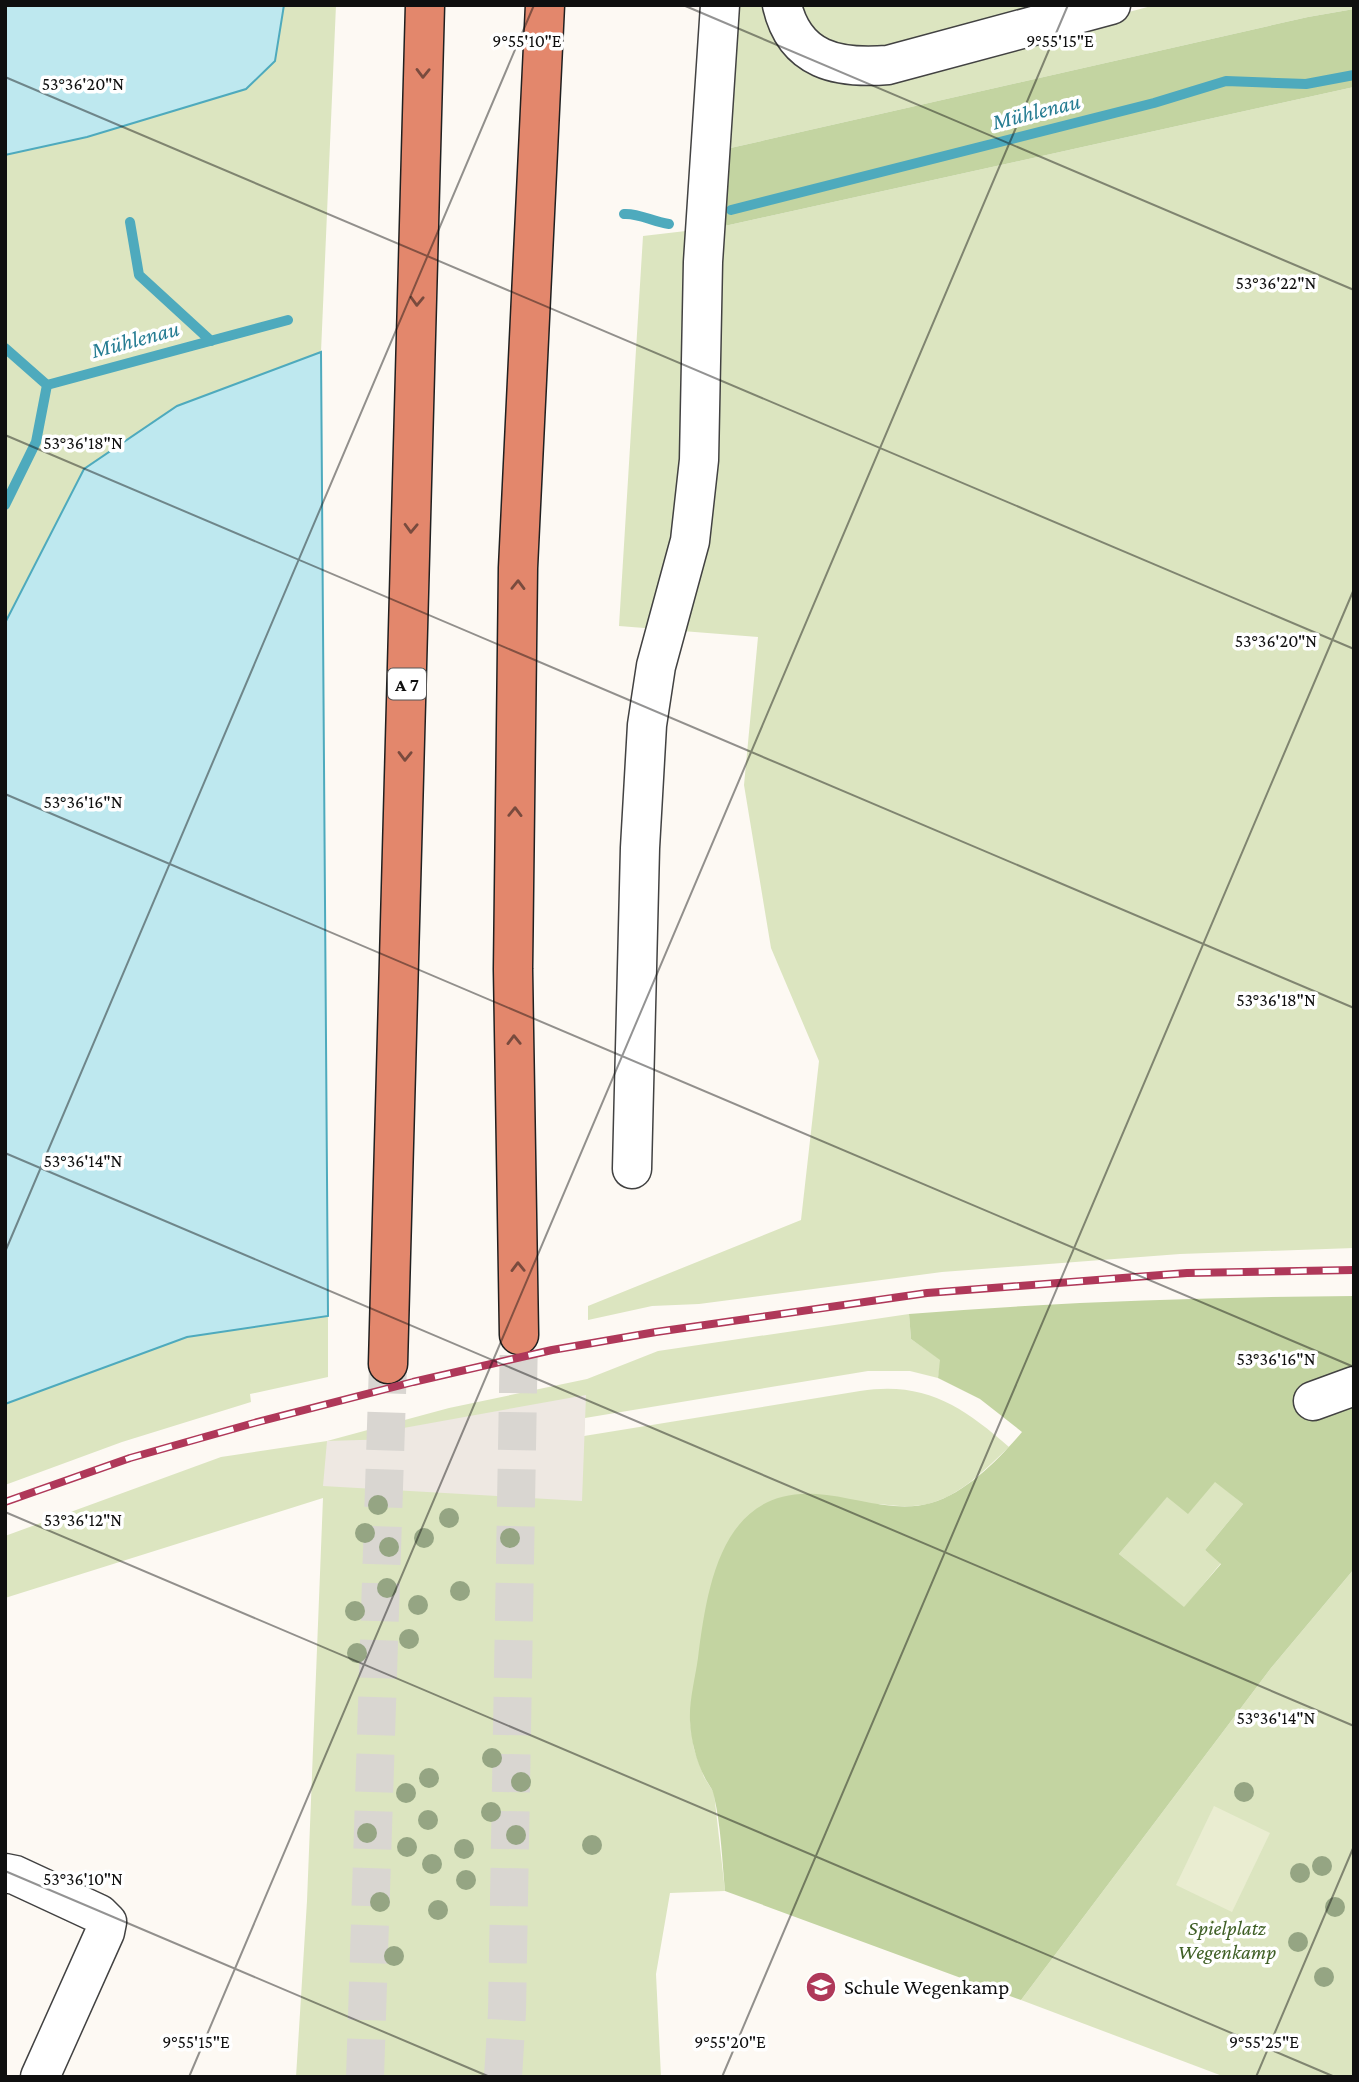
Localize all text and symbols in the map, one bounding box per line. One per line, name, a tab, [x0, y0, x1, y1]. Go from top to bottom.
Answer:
text: 9°55'10"E	[492, 31, 562, 51]
text: 9°55'15"E	[1026, 31, 1094, 51]
one-way arrow	[415, 68, 430, 79]
text: 53°36'20"N	[42, 74, 124, 94]
water label: Mühlenau	[988, 88, 1083, 135]
text: 53°36'22"N	[1236, 273, 1317, 293]
one-way arrow	[409, 296, 424, 307]
water label: Mühlenau	[87, 315, 182, 363]
text: 53°36'18"N	[43, 433, 123, 453]
one-way arrow	[403, 523, 418, 534]
one-way arrow	[510, 579, 525, 590]
text: 53°36'20"N	[1235, 631, 1317, 651]
road number: A 7	[388, 668, 426, 699]
one-way arrow	[397, 750, 412, 761]
text: 53°36'16"N	[43, 792, 123, 812]
one-way arrow	[507, 807, 523, 817]
text: 53°36'18"N	[1236, 990, 1316, 1010]
one-way arrow	[507, 1034, 522, 1045]
text: 53°36'14"N	[44, 1151, 123, 1171]
one-way arrow	[510, 1261, 525, 1272]
text: 53°36'16"N	[1236, 1349, 1316, 1369]
text: 53°36'12"N	[44, 1510, 122, 1530]
text: 53°36'14"N	[1237, 1708, 1316, 1728]
text: 53°36'10"N	[43, 1869, 123, 1889]
park label: Spielplatz Wegenkamp	[1178, 1916, 1276, 1964]
school or university icon: Schule Wegenkamp	[804, 1970, 838, 2004]
place label: Schule Wegenkamp	[844, 1975, 1009, 1999]
text: 9°55'15"E	[162, 2032, 230, 2052]
text: 9°55'20"E	[694, 2032, 766, 2052]
text: 9°55'25"E	[1229, 2032, 1299, 2052]

